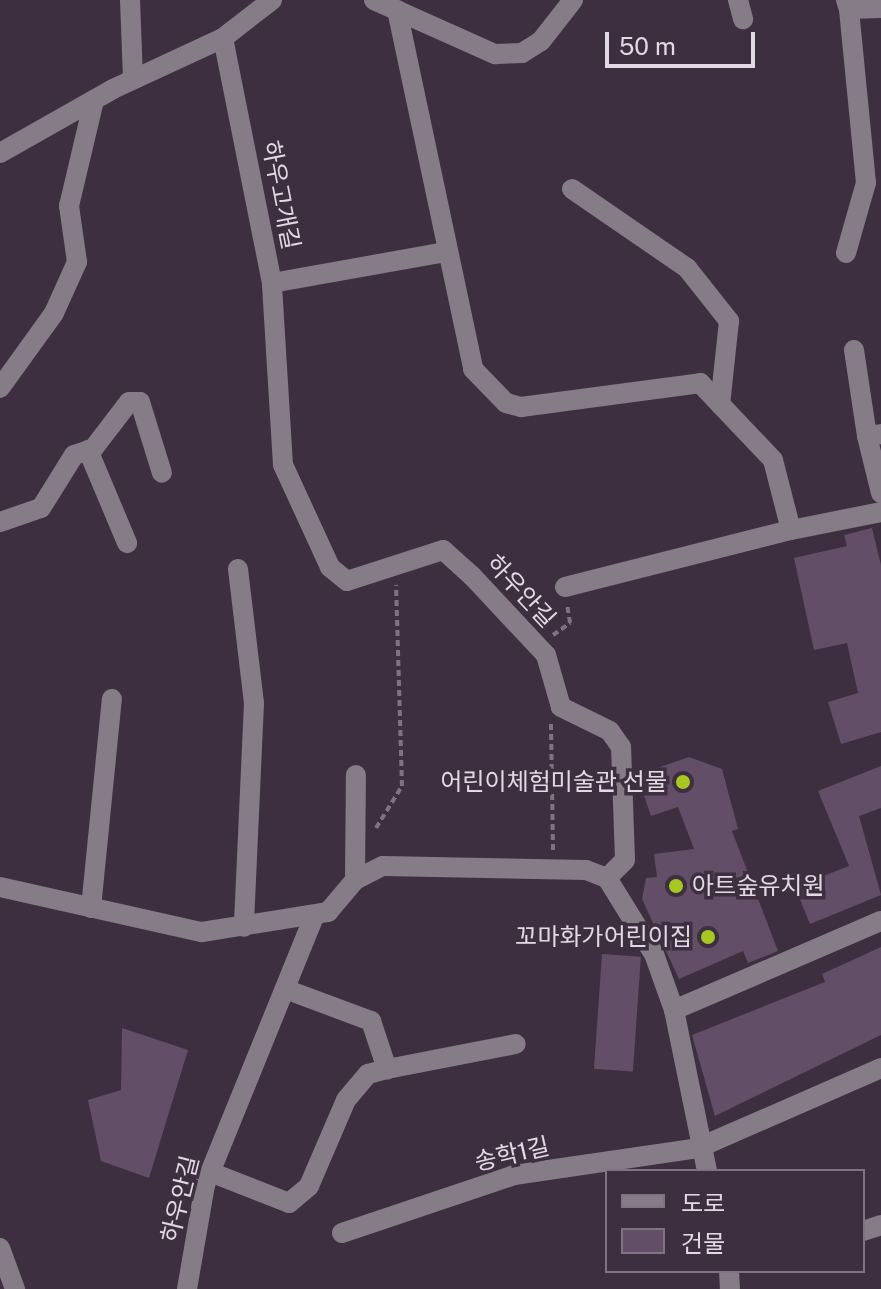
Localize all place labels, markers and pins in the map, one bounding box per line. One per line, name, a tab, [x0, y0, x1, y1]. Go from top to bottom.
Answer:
place label: 어린이체험미술관 선물	[440, 768, 667, 796]
marker: 어린이체험미술관 선물	[674, 773, 692, 791]
place label: 아트숲유치원	[692, 872, 824, 900]
marker: 아트숲유치원	[667, 877, 685, 895]
place label: 꼬마화가어린이집	[515, 923, 692, 951]
marker: 꼬마화가어린이집	[699, 928, 717, 946]

